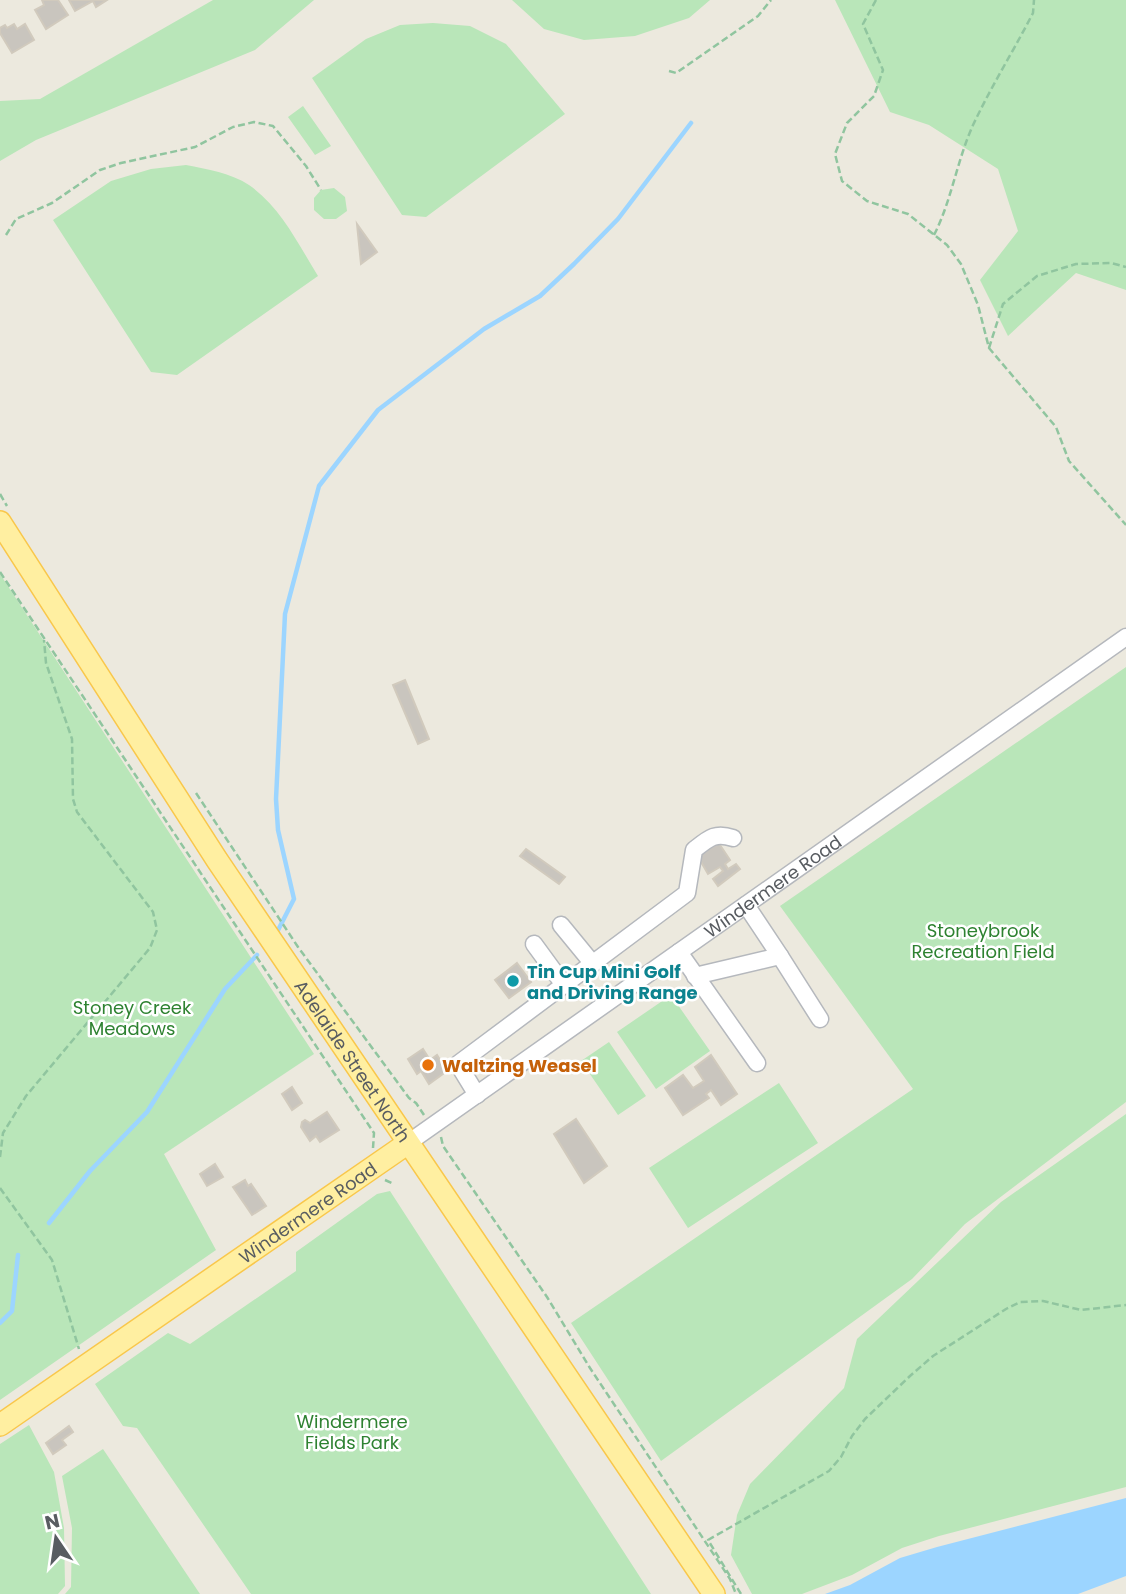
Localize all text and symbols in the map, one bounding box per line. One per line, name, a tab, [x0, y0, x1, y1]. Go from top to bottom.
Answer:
street label: Windermere Road	[699, 829, 846, 943]
park label: Stoneybrook Recreation Field	[911, 918, 1055, 964]
place label: Tin Cup Mini Golf and Driving Range	[527, 959, 698, 1005]
marker: Tin Cup Mini Golf and Driving Range	[505, 973, 521, 989]
street label: Adelaide Street North	[289, 974, 417, 1147]
park label: Stoney Creek Meadows	[73, 995, 192, 1041]
place label: Waltzing Weasel	[442, 1053, 597, 1078]
marker: Waltzing Weasel	[420, 1057, 436, 1073]
street label: Windermere Road	[234, 1156, 382, 1269]
park label: Windermere Fields Park	[296, 1409, 408, 1455]
north arrow	[21, 1503, 91, 1573]
text: N	[42, 1507, 62, 1537]

